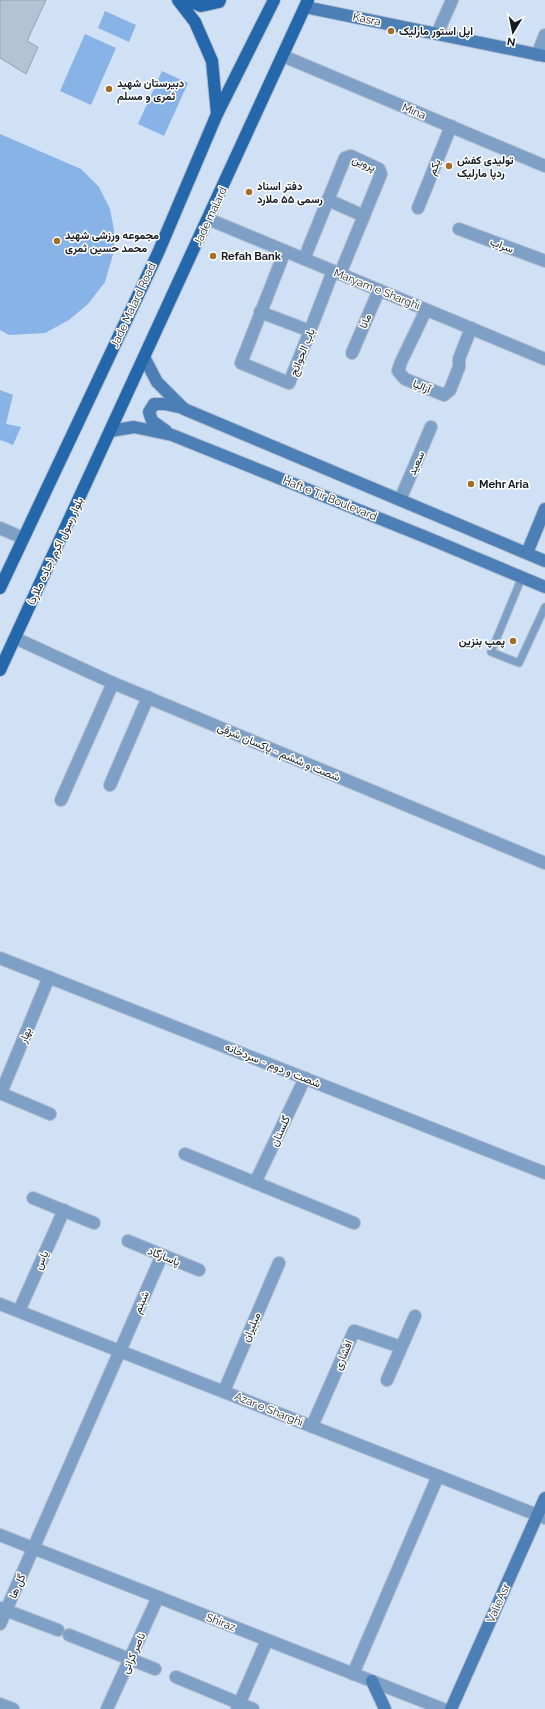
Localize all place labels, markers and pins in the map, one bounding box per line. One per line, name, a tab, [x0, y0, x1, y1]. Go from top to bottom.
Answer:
place label: اپل استور مارلیک	[399, 25, 473, 39]
marker: اپل استور مارلیک	[386, 26, 396, 36]
place label: دبیرستان شهید ثمری و مسلم	[117, 77, 185, 104]
marker: دبیرستان شهید ثمری و مسلم	[104, 84, 114, 94]
place label: تولیدی کفش ردپا مارلیک	[457, 154, 514, 181]
marker: تولیدی کفش ردپا مارلیک	[444, 161, 454, 171]
place label: دفتر اسناد رسمی ۵۵ ملارد	[257, 180, 323, 206]
marker: دفتر اسناد رسمی ۵۵ ملارد	[244, 187, 254, 197]
place label: مجموعه ورزشی شهید محمد حسین ثمری	[65, 229, 159, 255]
marker: مجموعه ورزشی شهید محمد حسین ثمری	[52, 236, 62, 246]
place label: Refah Bank	[221, 250, 282, 263]
marker: Refah Bank	[208, 251, 218, 261]
place label: Mehr Aria	[479, 478, 529, 491]
marker: Mehr Aria	[466, 479, 476, 489]
place label: پمپ بنزین	[459, 635, 505, 649]
marker: پمپ بنزین	[508, 636, 518, 646]

